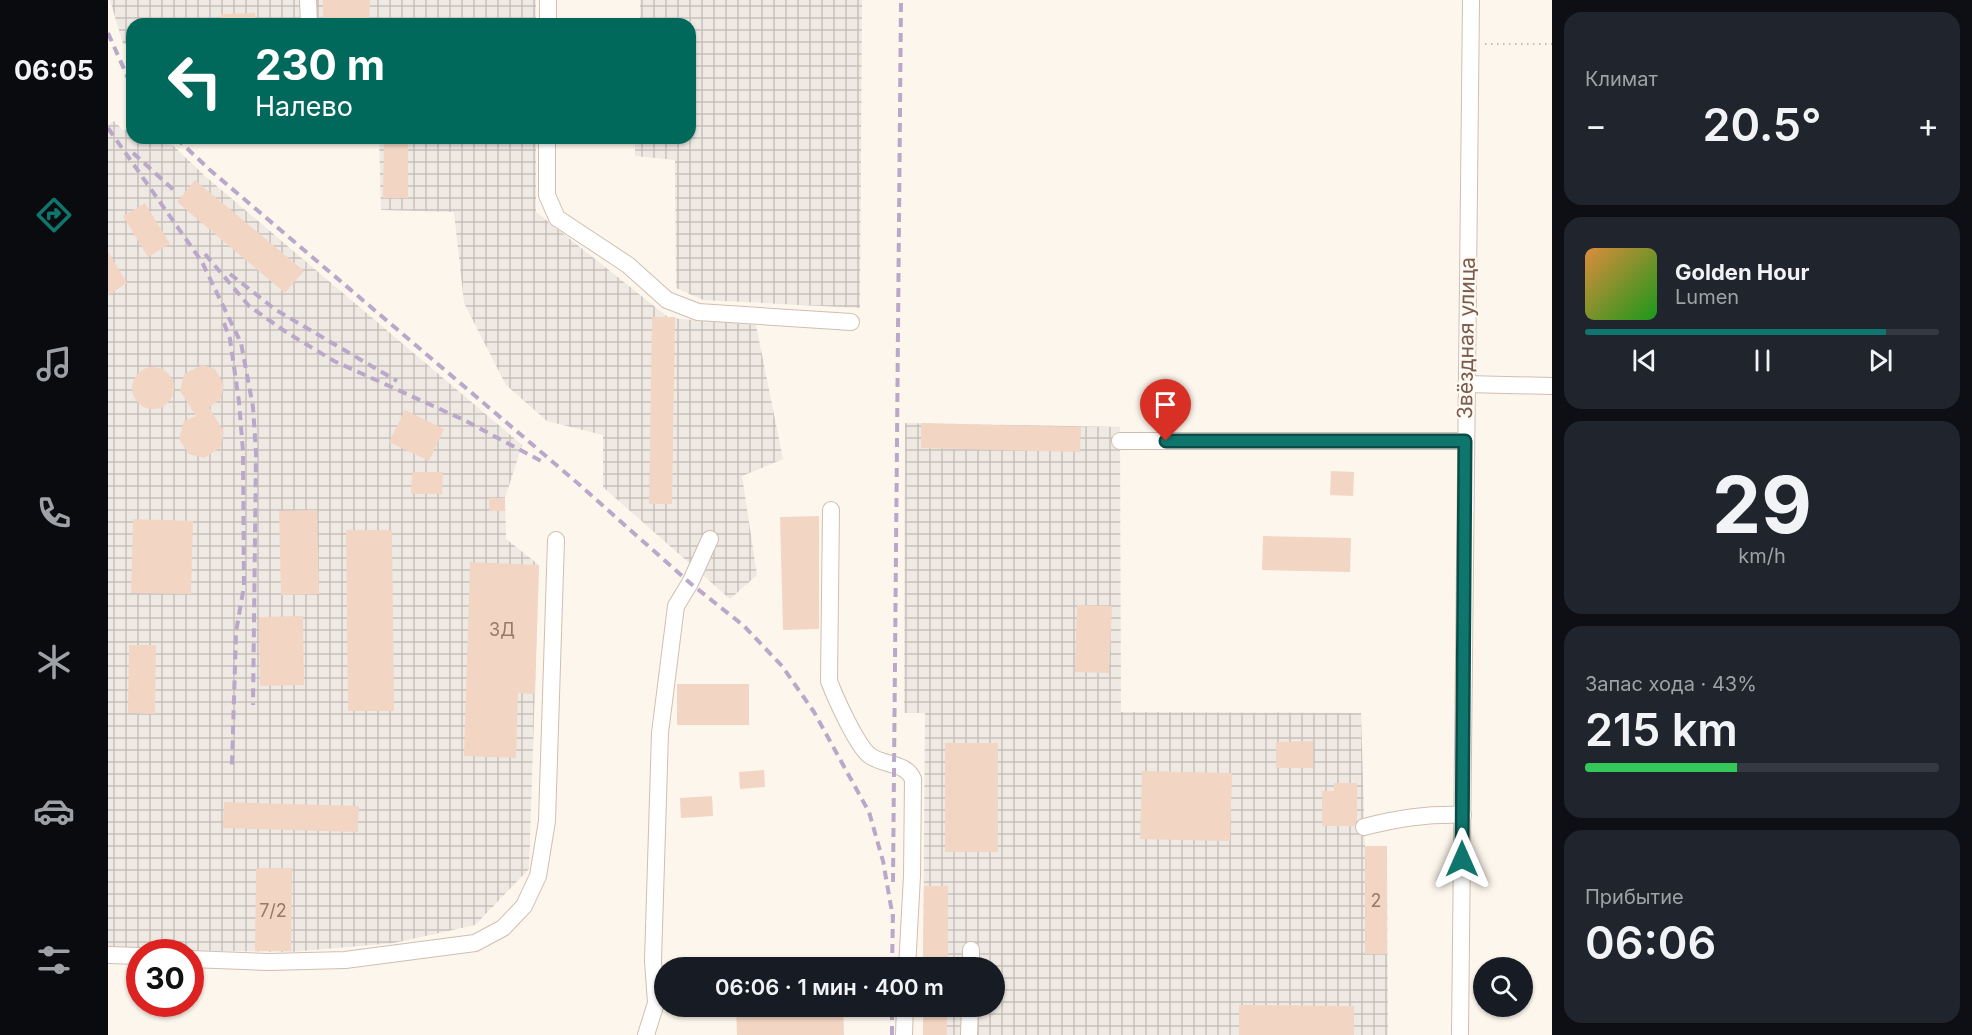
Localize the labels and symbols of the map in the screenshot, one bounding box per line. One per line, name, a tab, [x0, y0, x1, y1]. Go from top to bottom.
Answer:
street label: Звёздная улица	[1452, 257, 1480, 419]
pin	[1140, 379, 1191, 441]
house number: 3Д	[489, 619, 515, 640]
position arrow	[1430, 827, 1494, 891]
house number: 2	[1371, 890, 1381, 911]
house number: 7/2	[259, 900, 287, 921]
speed limit sign: 30	[126, 939, 204, 1017]

